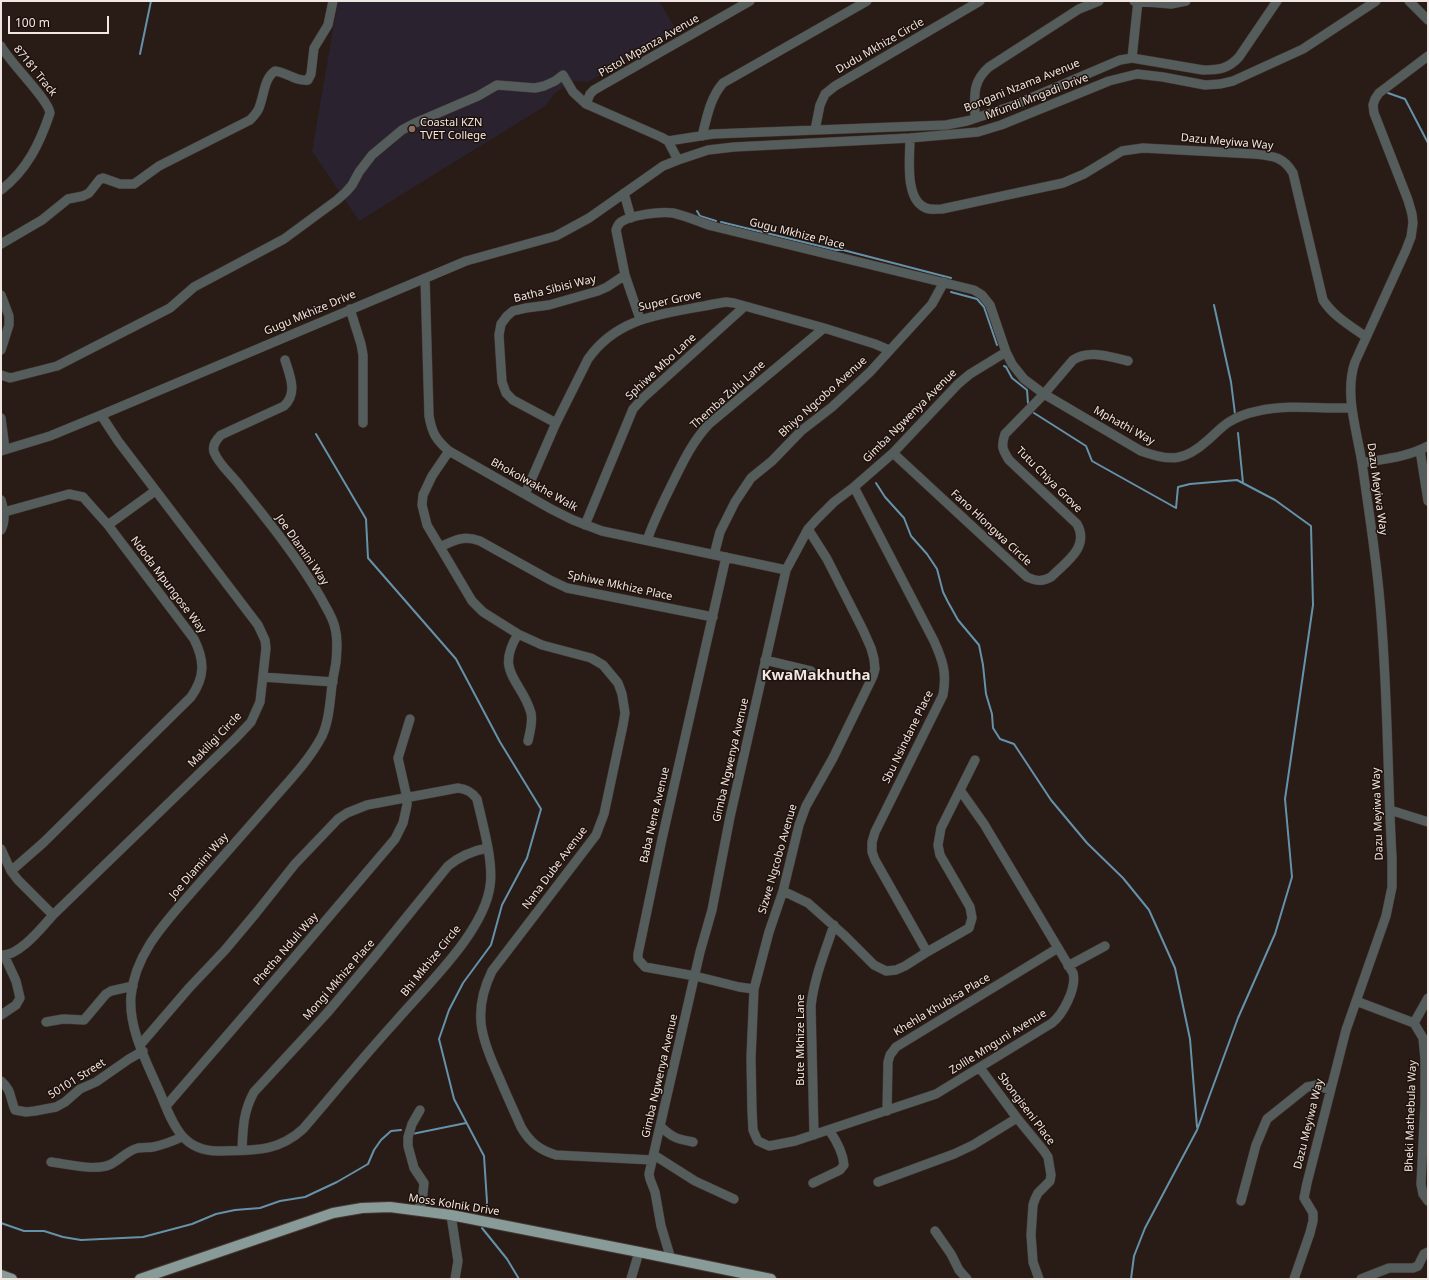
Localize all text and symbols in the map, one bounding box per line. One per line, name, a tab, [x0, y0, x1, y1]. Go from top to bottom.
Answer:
scale bar	[10, 8, 111, 34]
street label: Pistol Mpanza Avenue	[597, 12, 701, 80]
text: 100 m	[15, 14, 50, 31]
street label: Dudu Mkhize Circle	[834, 15, 926, 77]
street label: 87181 Track	[11, 43, 59, 99]
street label: Bongani Nzama Avenue	[962, 57, 1082, 115]
street label: Mfundi Mngadi Drive	[984, 71, 1090, 123]
place label: Coastal KZN TVET College	[420, 116, 486, 142]
marker: Coastal KZN TVET College	[407, 124, 417, 134]
street label: Dazu Meyiwa Way	[1180, 131, 1274, 153]
street label: Gugu Mkhize Place	[748, 216, 846, 252]
street label: Batha Sibisi Way	[512, 272, 598, 306]
street label: Gugu Mkhize Drive	[262, 288, 358, 338]
street label: Super Grove	[637, 288, 703, 314]
street label: Sphiwe Mbo Lane	[623, 331, 699, 403]
street label: Bhiyo Ngcobo Avenue	[776, 354, 870, 440]
street label: Themba Zulu Lane	[688, 358, 768, 432]
street label: Gimba Ngwenya Avenue	[860, 366, 960, 466]
street label: Mphathi Way	[1091, 404, 1157, 448]
street label: Dazu Meyiwa Way	[1364, 442, 1390, 536]
street label: Tutu Chiya Grove	[1013, 444, 1085, 516]
street label: Bhokolwakhe Walk	[488, 456, 580, 514]
street label: Fano Hlongwa Circle	[948, 487, 1034, 569]
street label: Joe Dlamini Way	[273, 512, 331, 588]
street label: Ndoda Mpungose Way	[127, 534, 209, 636]
street label: Sphiwe Mkhize Place	[566, 568, 674, 604]
district label: KwaMakhutha	[762, 667, 870, 685]
street label: Sbu Nsindane Place	[880, 688, 936, 786]
street label: Gimba Ngwenya Avenue	[710, 697, 752, 823]
street label: Makiligi Circle	[185, 710, 245, 770]
street label: Baba Nene Avenue	[638, 766, 672, 864]
street label: Dazu Meyiwa Way	[1370, 767, 1386, 861]
street label: Sizwe Ngcobo Avenue	[756, 803, 800, 915]
street label: Nana Dube Avenue	[520, 824, 590, 912]
street label: Joe Dlamini Way	[167, 830, 231, 902]
street label: Phetha Nduli Way	[251, 910, 321, 988]
street label: Bhi Mkhize Circle	[398, 923, 464, 999]
street label: Mongi Mkhize Place	[300, 937, 378, 1023]
street label: Khehla Khubisa Place	[891, 971, 993, 1039]
street label: Bute Mkhize Lane	[794, 994, 808, 1086]
street label: Zolile Mnguni Avenue	[947, 1007, 1049, 1077]
street label: Gimba Ngwenya Avenue	[639, 1013, 681, 1139]
street label: 50101 Street	[46, 1056, 108, 1102]
street label: Bheki Mathebula Way	[1402, 1060, 1420, 1172]
street label: Sbongiseni Place	[995, 1070, 1057, 1148]
street label: Dazu Meyiwa Way	[1291, 1077, 1327, 1171]
street label: Moss Kolnik Drive	[408, 1191, 500, 1219]

